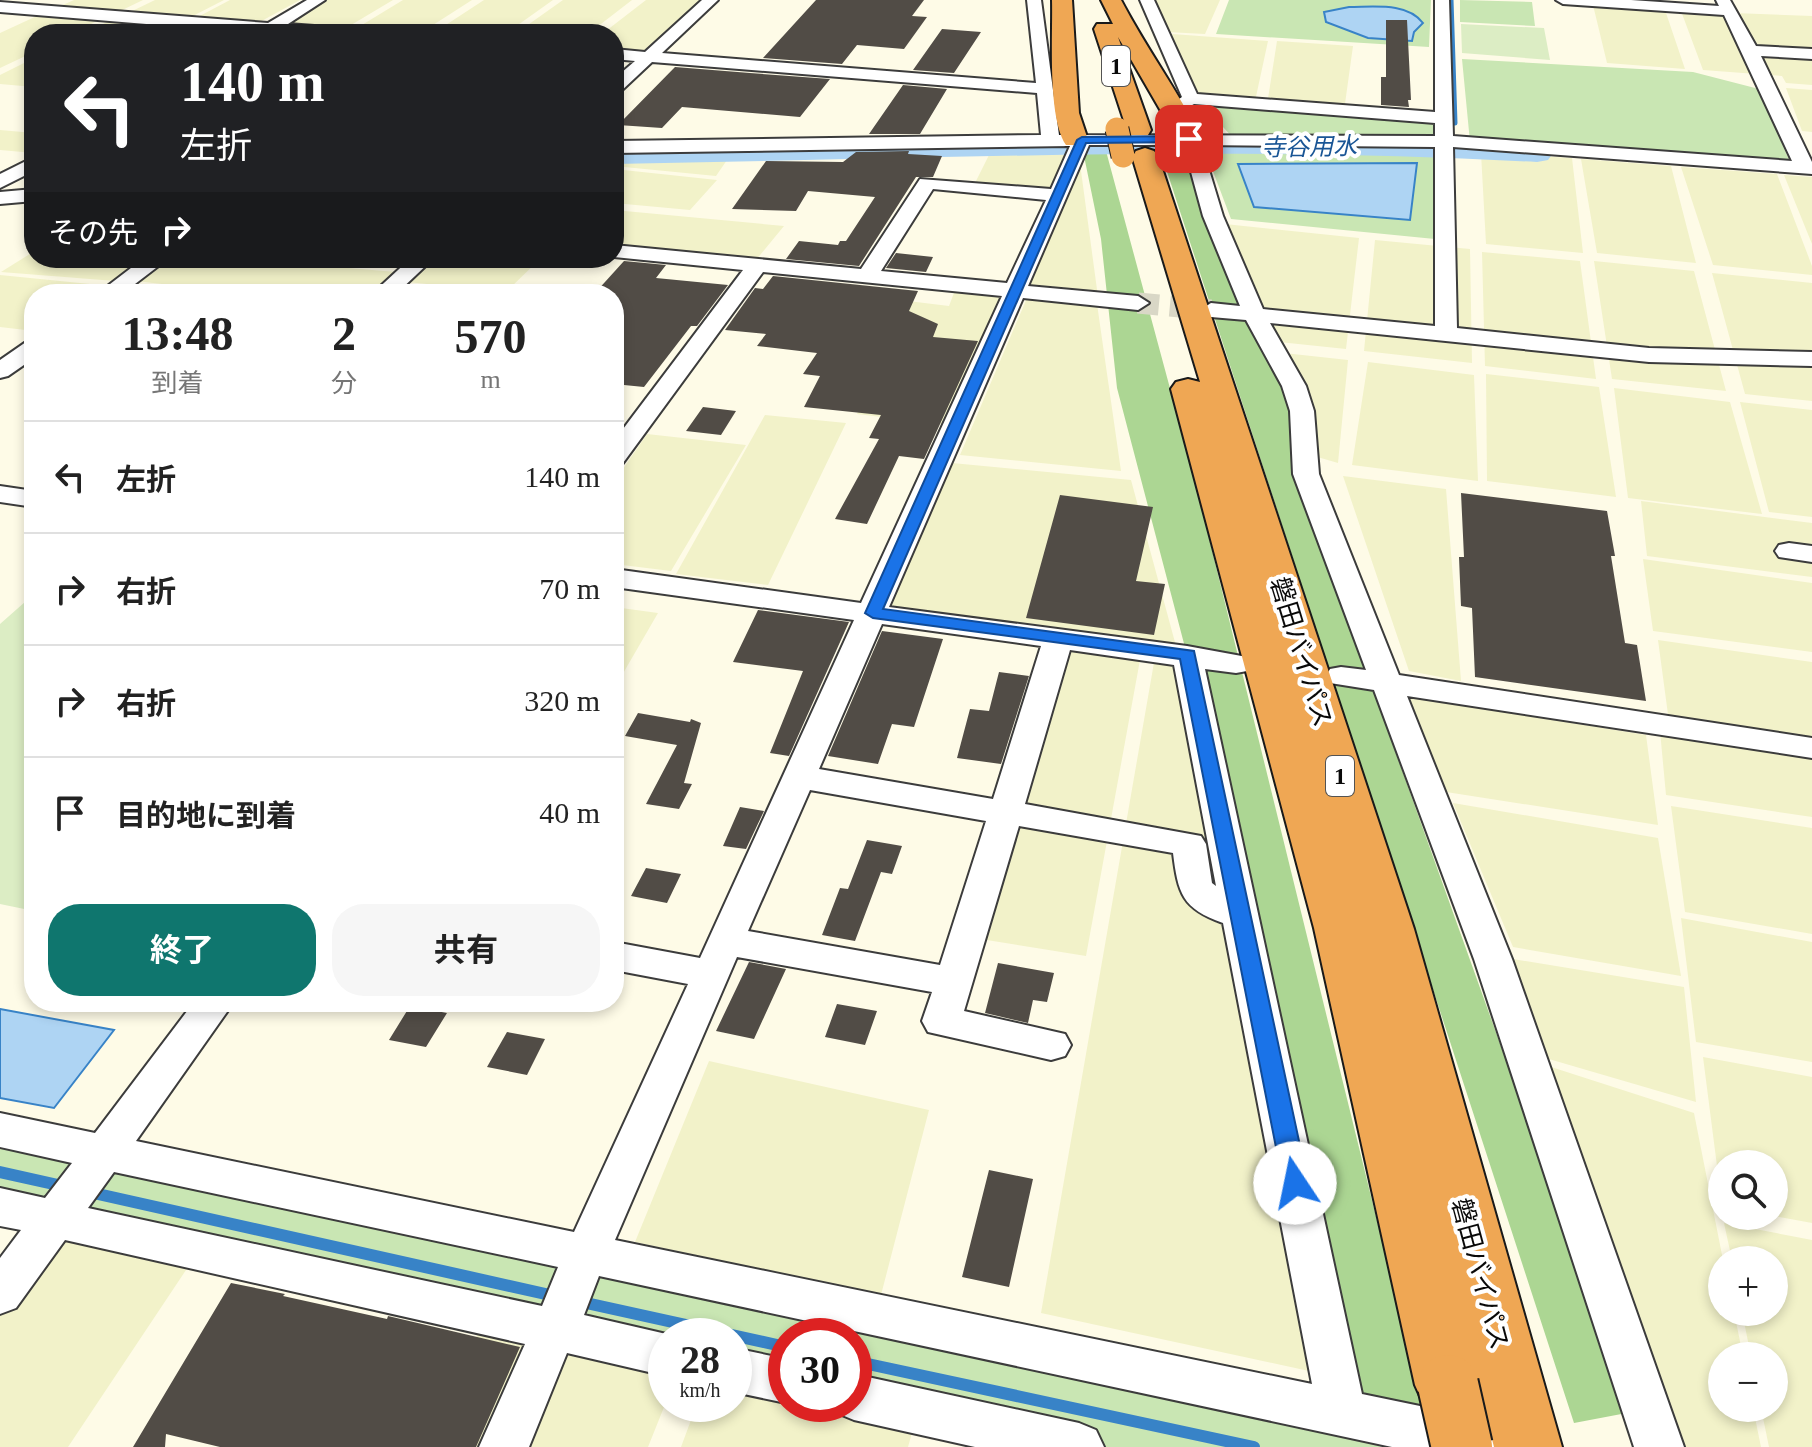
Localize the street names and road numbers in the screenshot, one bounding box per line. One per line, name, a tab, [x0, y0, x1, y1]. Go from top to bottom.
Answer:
road number: 1	[1102, 46, 1130, 86]
street label: 磐田バイパス	[1264, 573, 1338, 731]
road number: 1	[1326, 756, 1354, 796]
street label: 磐田バイパス	[1446, 1195, 1514, 1353]

